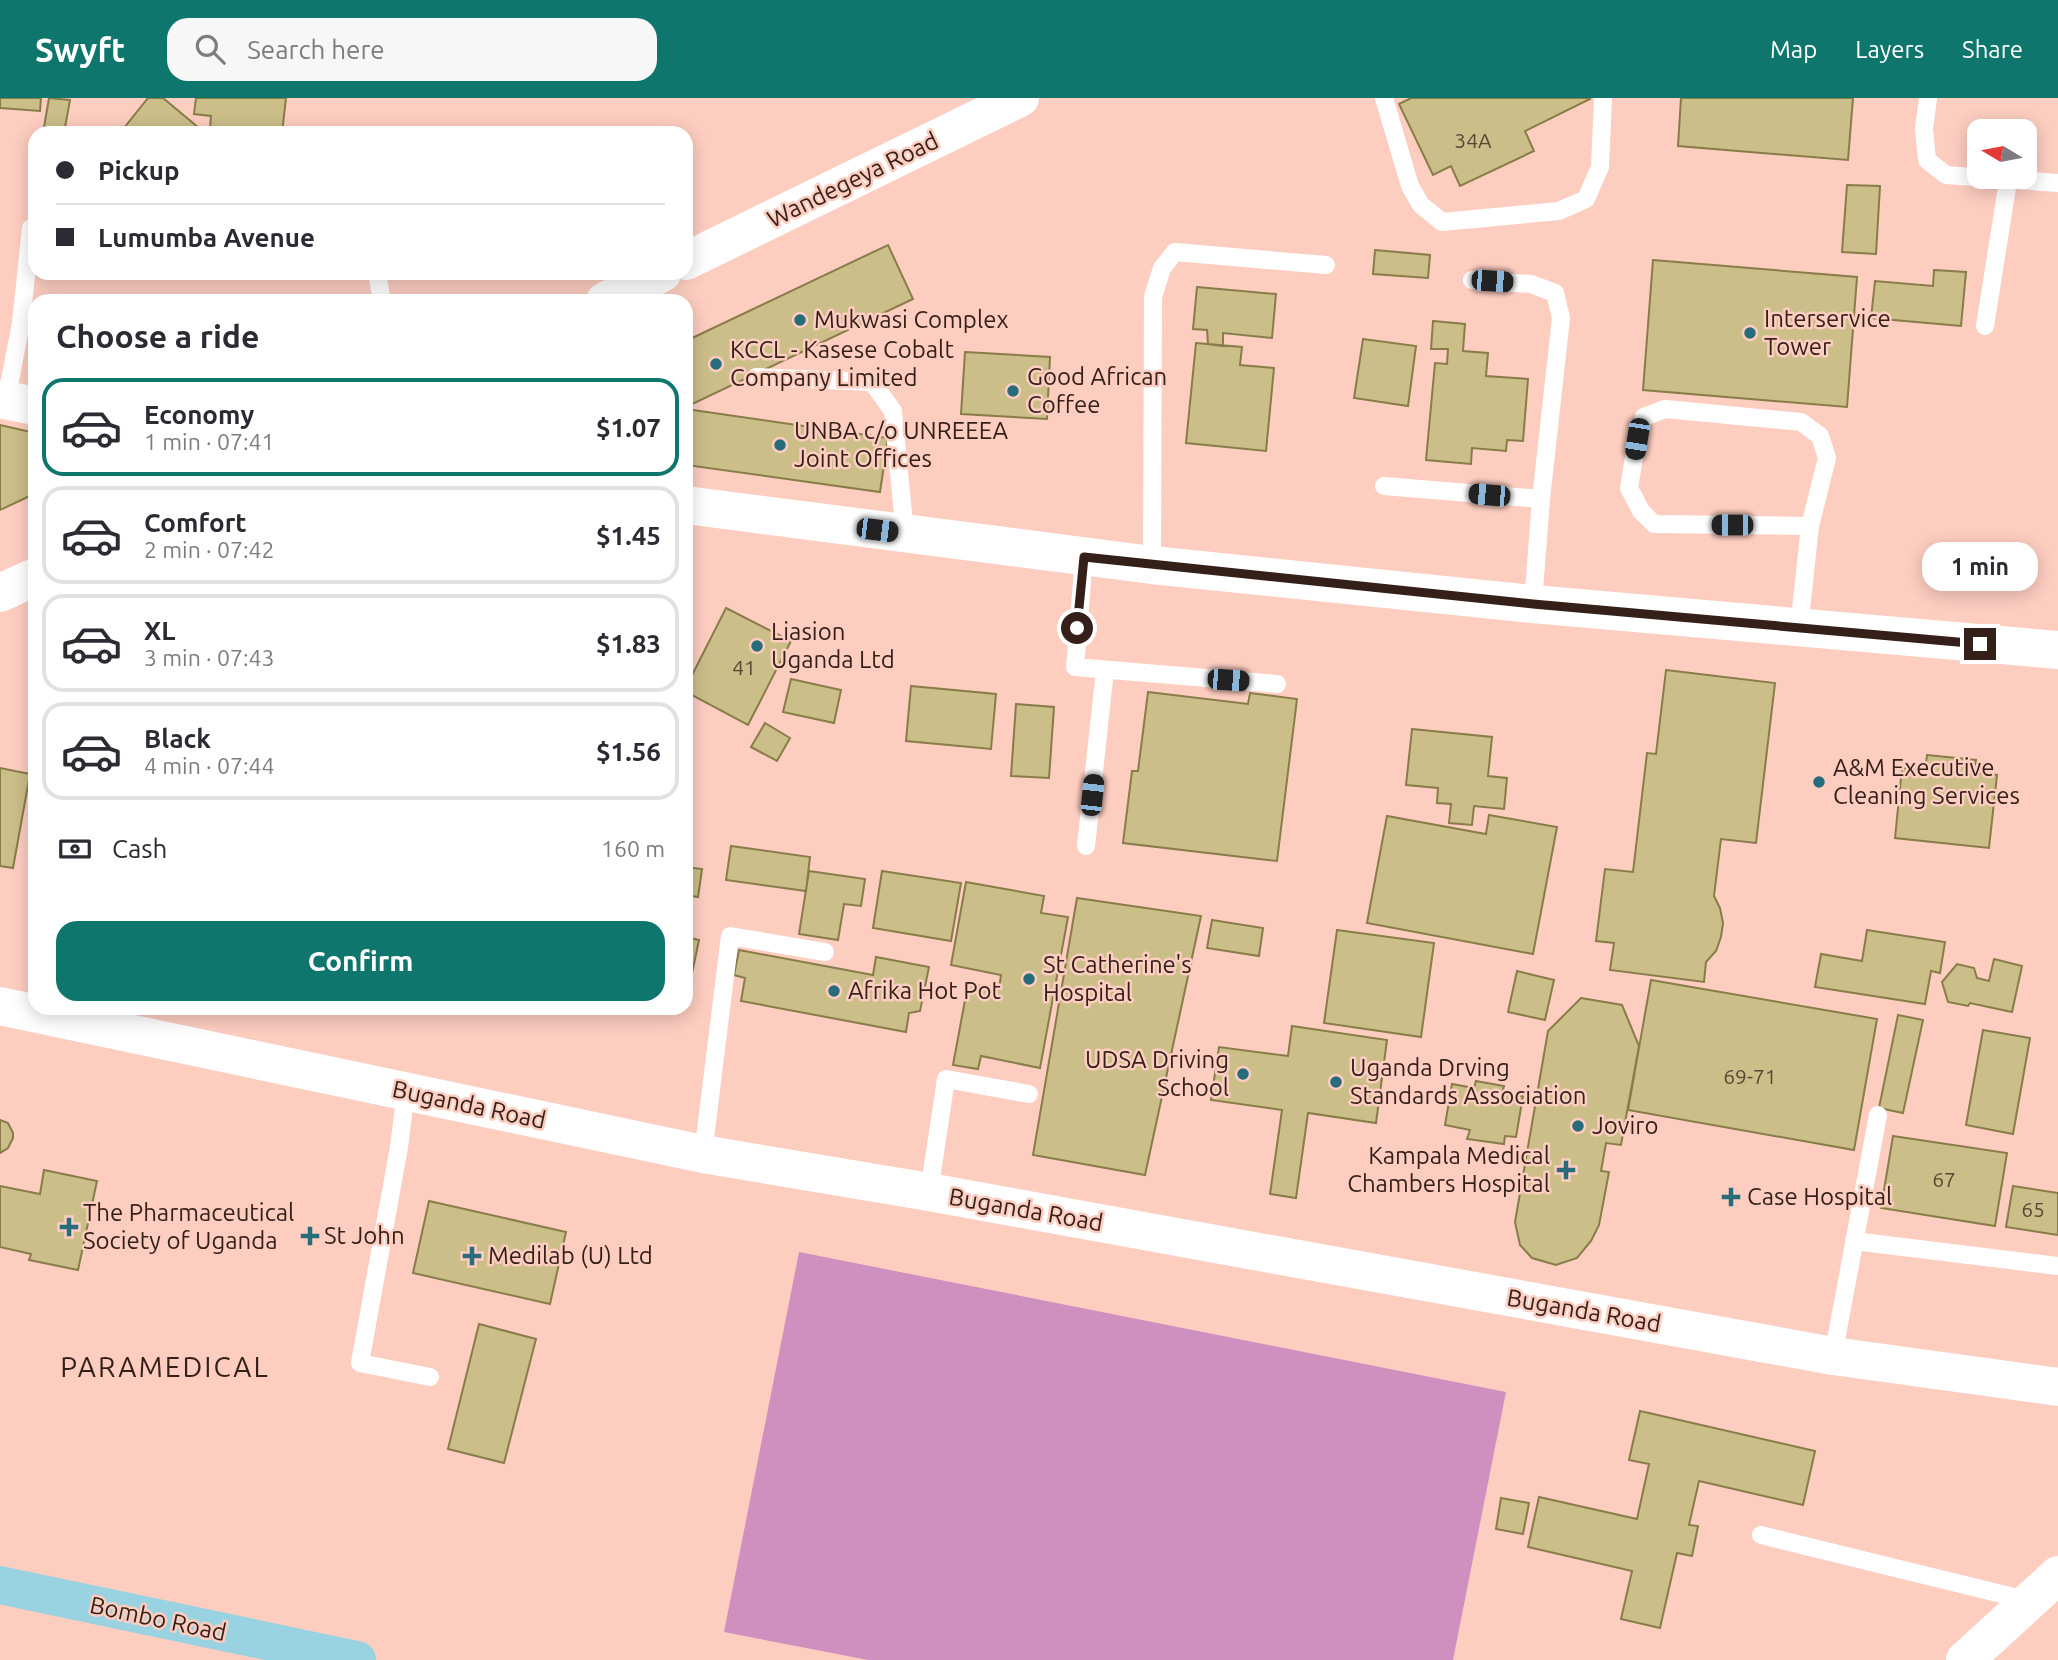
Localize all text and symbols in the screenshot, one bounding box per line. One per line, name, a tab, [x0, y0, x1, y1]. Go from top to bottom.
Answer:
search box	[167, 18, 657, 81]
icon: search	[191, 30, 229, 68]
text: Swyft	[35, 31, 125, 68]
text: Search here	[247, 35, 385, 64]
text: Map	[1770, 36, 1817, 63]
text: Layers	[1855, 36, 1924, 63]
text: Share	[1962, 36, 2023, 63]
north arrow	[1967, 119, 2037, 189]
map controls	[1967, 119, 2037, 189]
street label: Wandegeya Road	[763, 126, 943, 233]
house number: 34A	[1454, 128, 1492, 152]
text: Pickup	[98, 156, 180, 185]
text: Lumumba Avenue	[98, 223, 315, 252]
car	[1471, 269, 1514, 293]
place label: Interservice Tower	[1764, 305, 1891, 360]
place label: Mukwasi Complex	[814, 306, 1009, 333]
marker: Mukwasi Complex	[792, 312, 808, 328]
text: Choose a ride	[56, 318, 259, 354]
marker: Interservice Tower	[1742, 325, 1758, 341]
place label: KCCL - Kasese Cobalt Company Limited	[730, 336, 954, 391]
marker: KCCL - Kasese Cobalt Company Limited	[708, 356, 724, 372]
place label: Good African Coffee	[1027, 363, 1167, 418]
marker: Good African Coffee	[1005, 383, 1021, 399]
icon: car	[60, 396, 123, 459]
text: Economy	[144, 400, 254, 429]
text: $1.07	[596, 413, 661, 442]
place label: UNBA c/o UNREEEA Joint Offices	[794, 417, 1008, 472]
car	[1624, 417, 1651, 461]
text: 1 min · 07:41	[144, 429, 275, 454]
marker: UNBA c/o UNREEEA Joint Offices	[772, 437, 788, 453]
car	[1468, 483, 1511, 507]
icon: car	[60, 504, 123, 567]
text: Comfort	[144, 508, 247, 537]
car	[1712, 515, 1754, 536]
car	[855, 517, 900, 543]
text: $1.45	[596, 521, 661, 550]
text: 2 min · 07:42	[144, 537, 275, 562]
callout: 1 min	[1922, 542, 2038, 592]
text: 1 min	[1951, 554, 2009, 579]
icon: car	[60, 612, 123, 675]
route start	[1061, 612, 1093, 644]
text: XL	[144, 616, 175, 645]
place label: Liasion Uganda Ltd	[771, 618, 895, 673]
route end	[1964, 628, 1996, 660]
text: $1.83	[596, 629, 661, 658]
marker: Liasion Uganda Ltd	[749, 638, 765, 654]
text: 3 min · 07:43	[144, 645, 275, 670]
house number: 41	[732, 655, 756, 679]
car	[1207, 668, 1250, 692]
icon: car	[60, 720, 123, 783]
text: Black	[144, 724, 211, 753]
text: $1.56	[596, 737, 661, 766]
text: 4 min · 07:44	[144, 753, 275, 778]
place label: A&M Executive Cleaning Services	[1833, 754, 2020, 809]
car	[1080, 773, 1105, 817]
marker: A&M Executive Cleaning Services	[1811, 774, 1827, 790]
icon: cash	[56, 830, 94, 868]
text: Cash	[112, 834, 167, 863]
text: 160 m	[601, 836, 665, 861]
button: Confirm	[56, 921, 665, 1001]
place label: St Catherine's Hospital	[1043, 951, 1192, 1006]
marker: St Catherine's Hospital	[1021, 971, 1037, 987]
place label: Afrika Hot Pot	[848, 977, 1001, 1004]
marker: Afrika Hot Pot	[826, 983, 842, 999]
place label: UDSA Driving School	[1085, 1046, 1229, 1101]
place label: Uganda Drving Standards Association	[1350, 1054, 1587, 1109]
house number: 69-71	[1723, 1064, 1777, 1088]
marker: UDSA Driving School	[1235, 1066, 1251, 1082]
marker: Uganda Drving Standards Association	[1328, 1074, 1344, 1090]
street label: Buganda Road	[390, 1075, 548, 1134]
place label: Joviro	[1592, 1112, 1658, 1139]
marker: Joviro	[1570, 1118, 1586, 1134]
place label: Kampala Medical Chambers Hospital	[1347, 1142, 1550, 1197]
marker: Kampala Medical Chambers Hospital	[1556, 1160, 1576, 1180]
house number: 67	[1932, 1167, 1956, 1191]
street label: Buganda Road	[947, 1183, 1105, 1236]
place label: Case Hospital	[1747, 1183, 1892, 1210]
marker: Case Hospital	[1721, 1187, 1741, 1207]
house number: 65	[2021, 1197, 2045, 1221]
place label: The Pharmaceutical Society of Uganda	[83, 1199, 294, 1254]
marker: The Pharmaceutical Society of Uganda	[61, 1219, 77, 1235]
place label: St John	[324, 1222, 405, 1249]
marker: St John	[302, 1228, 318, 1244]
place label: Medilab (U) Ltd	[488, 1242, 653, 1269]
marker: Medilab (U) Ltd	[462, 1246, 482, 1266]
street label: Buganda Road	[1505, 1284, 1663, 1337]
district label: PARAMEDICAL	[60, 1351, 270, 1382]
street label: Bombo Road	[87, 1591, 229, 1646]

